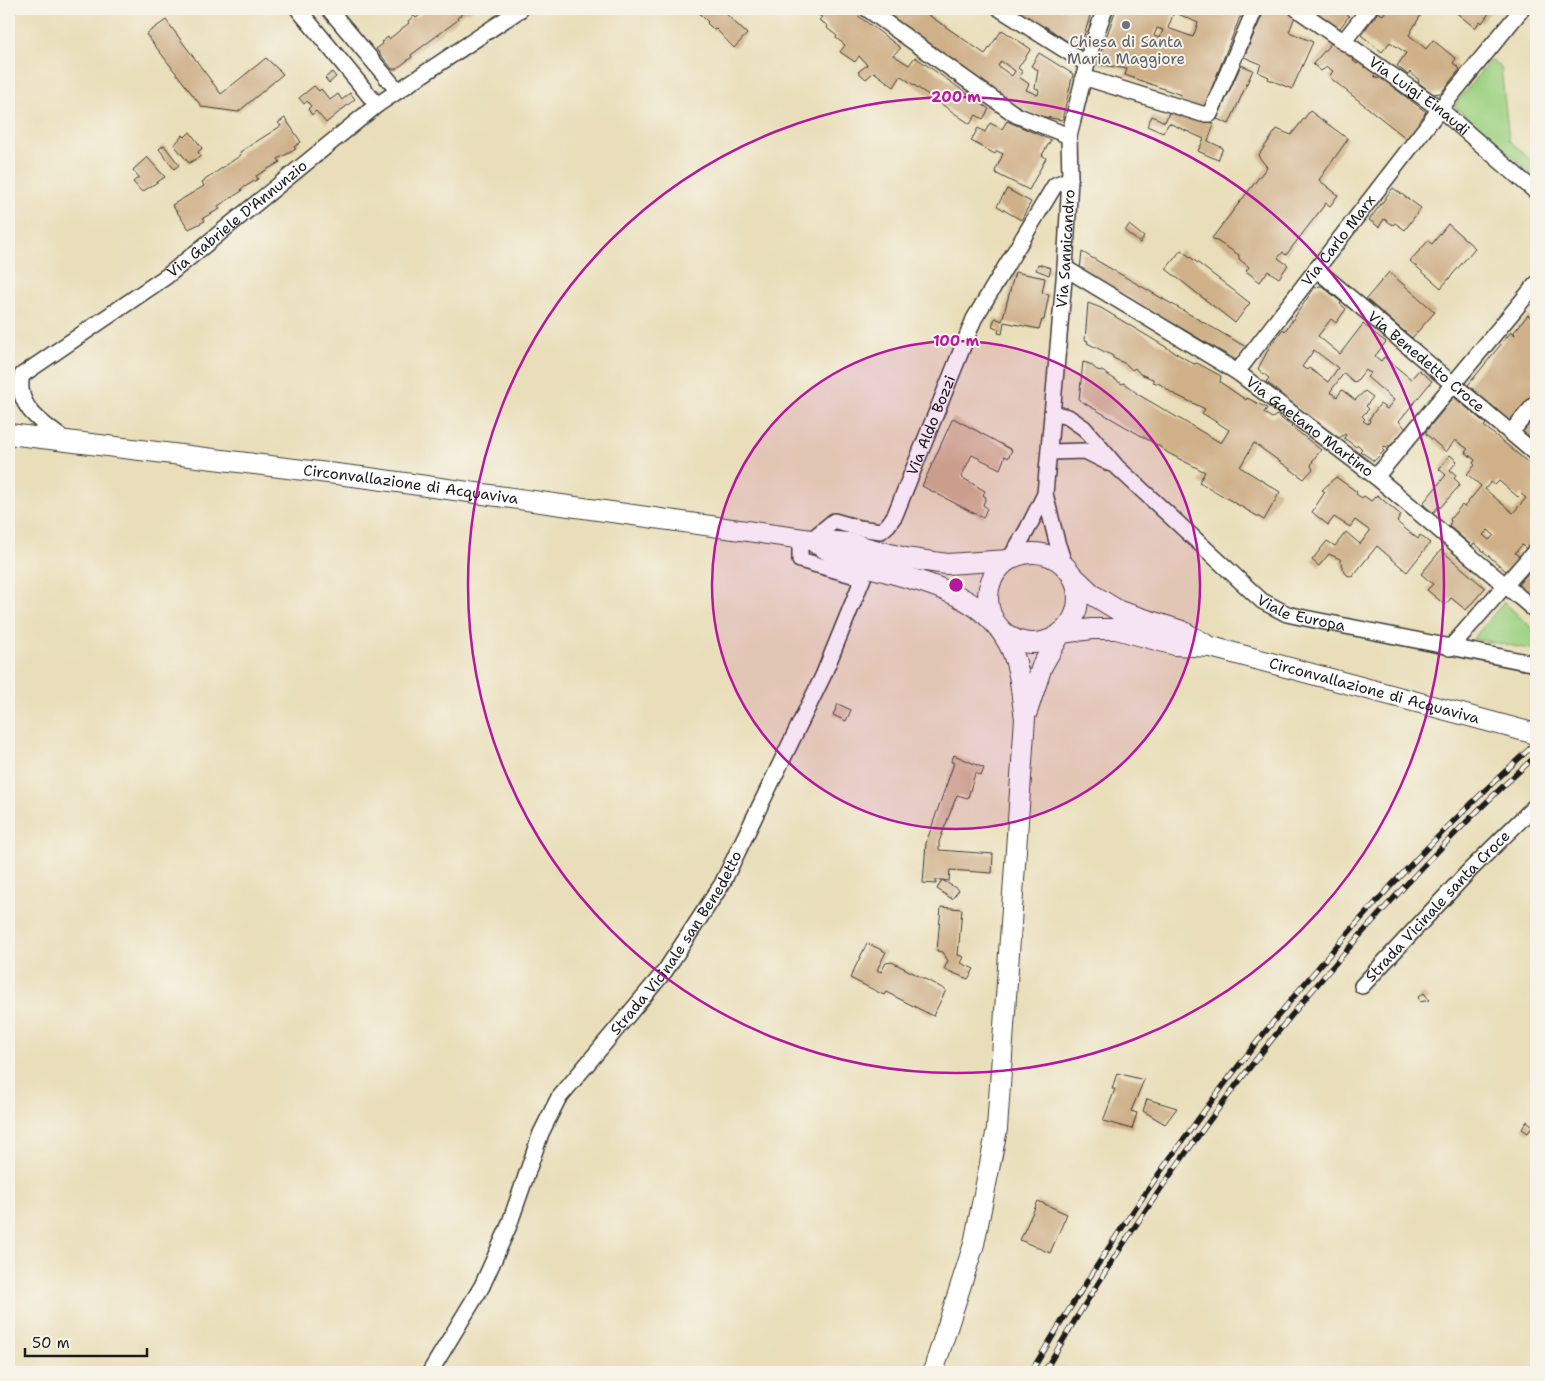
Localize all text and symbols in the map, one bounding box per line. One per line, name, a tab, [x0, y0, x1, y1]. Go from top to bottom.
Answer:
marker: Chiesa di Santa Maria Maggiore	[1120, 19, 1132, 31]
place label: Chiesa di Santa Maria Maggiore	[1067, 32, 1185, 69]
street label: Via Luigi Einaudi	[1365, 52, 1474, 140]
text: 200 m	[931, 87, 981, 107]
street label: Via Gabriele D'Annunzio	[163, 156, 312, 282]
street label: Via Sannicandro	[1052, 189, 1079, 309]
street label: Via Carlo Marx	[1297, 191, 1380, 290]
street label: Via Benedetto Croce	[1363, 307, 1489, 417]
text: 100 m	[933, 331, 979, 351]
street label: Via Aldo Bozzi	[902, 372, 960, 478]
street label: Via Gaetano Martino	[1242, 372, 1377, 482]
street label: Circonvallazione di Acquaviva	[302, 460, 520, 509]
centre of rings	[947, 576, 965, 594]
street label: Viale Europa	[1253, 590, 1348, 636]
street label: Circonvallazione di Acquaviva	[1267, 653, 1482, 729]
street label: Strada Vicinale santa Croce	[1361, 826, 1514, 986]
street label: Strada Vicinale san Benedetto	[606, 848, 747, 1039]
scale bar	[25, 1326, 148, 1358]
text: 50 m	[32, 1333, 70, 1353]

